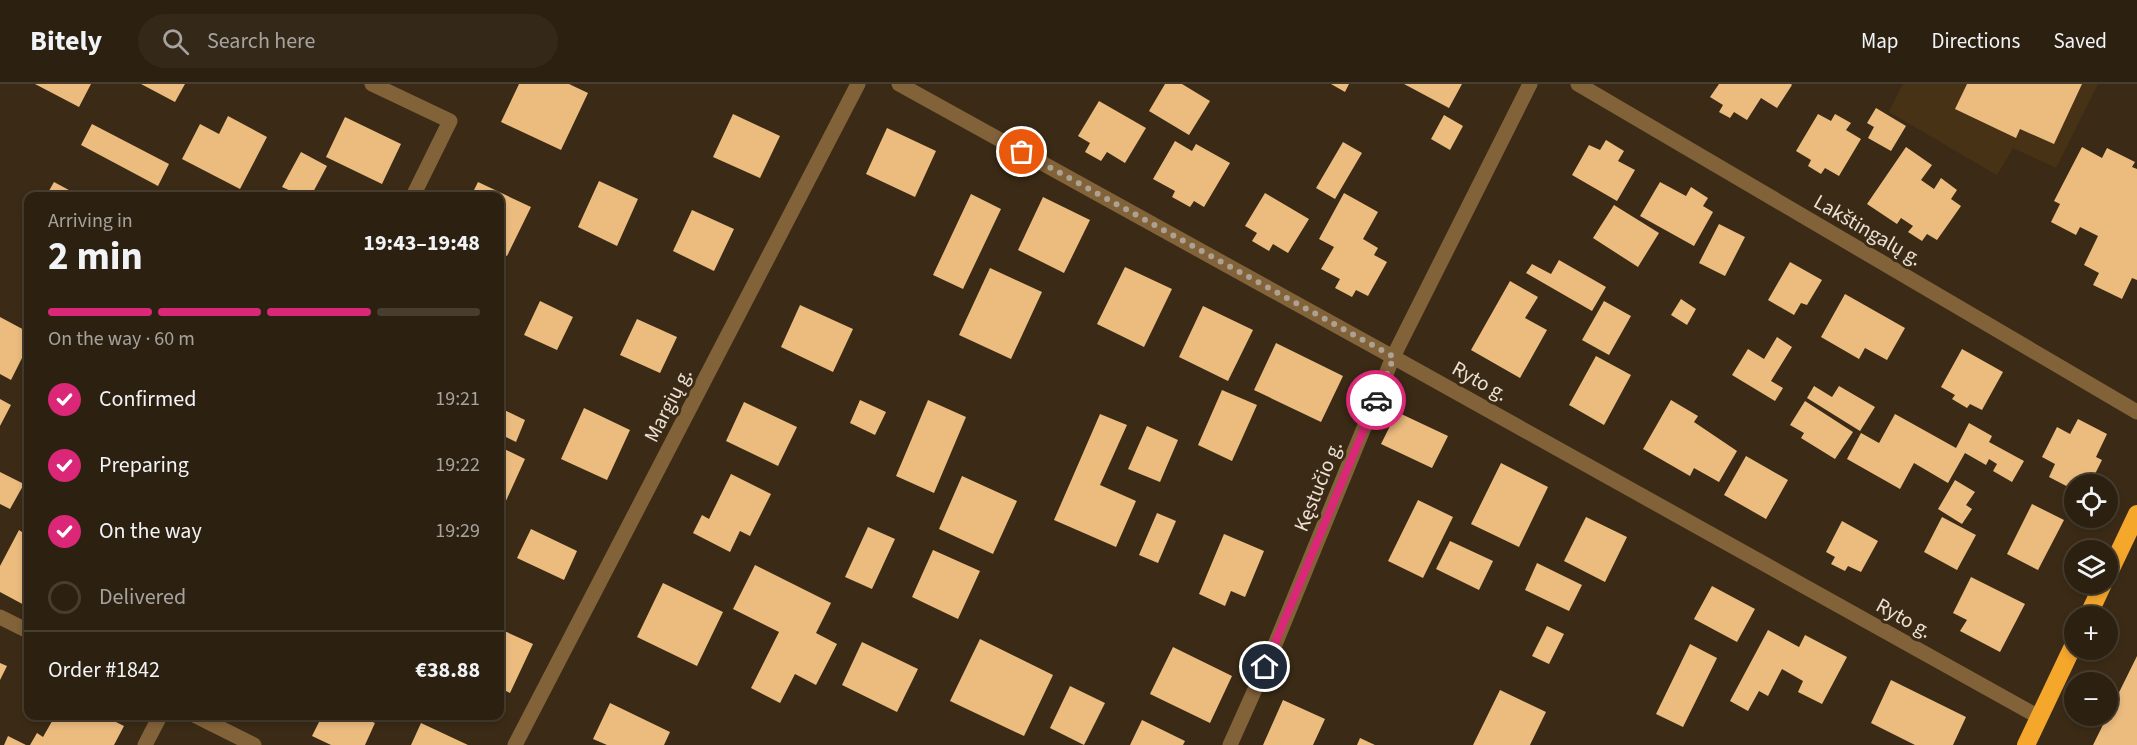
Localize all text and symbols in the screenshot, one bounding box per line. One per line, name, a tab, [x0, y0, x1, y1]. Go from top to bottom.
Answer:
search box	[138, 14, 558, 68]
text: Bitely	[30, 21, 102, 61]
icon: search	[159, 25, 192, 58]
text: Search here	[207, 25, 315, 57]
text: Map	[1861, 26, 1899, 56]
text: Directions	[1932, 26, 2020, 56]
text: Saved	[2053, 26, 2107, 56]
pin	[996, 126, 1047, 177]
icon: bag	[1005, 135, 1038, 168]
street label: Lakštingalų g.	[1808, 187, 1928, 273]
text: Arriving in	[48, 207, 133, 235]
text: 19:43–19:48	[363, 227, 480, 259]
text: 2 min	[48, 229, 143, 285]
text: On the way · 60 m	[48, 325, 195, 353]
street label: Ryto g.	[1447, 353, 1513, 409]
street label: Margių g.	[636, 362, 700, 448]
courier	[1346, 370, 1406, 430]
icon: check	[48, 383, 81, 416]
text: Confirmed	[99, 383, 196, 415]
icon: car	[1360, 384, 1393, 417]
text: 19:21	[435, 385, 480, 413]
street label: Kęstučio g.	[1286, 436, 1350, 536]
icon: check	[48, 449, 81, 482]
text: Preparing	[99, 449, 189, 481]
text: 19:22	[435, 451, 480, 479]
map controls	[2064, 474, 2118, 726]
button: locate	[2064, 474, 2118, 528]
icon: check	[48, 515, 81, 548]
text: On the way	[99, 515, 202, 547]
text: 19:29	[435, 517, 480, 545]
button: layers	[2064, 540, 2118, 594]
text: Delivered	[99, 581, 186, 613]
street label: Ryto g.	[1871, 590, 1937, 646]
button: +	[2064, 606, 2118, 660]
pin	[1239, 641, 1290, 692]
icon: home	[1248, 650, 1281, 683]
text: Order #1842	[48, 654, 160, 686]
text: €38.88	[415, 654, 480, 686]
button: −	[2064, 672, 2118, 726]

